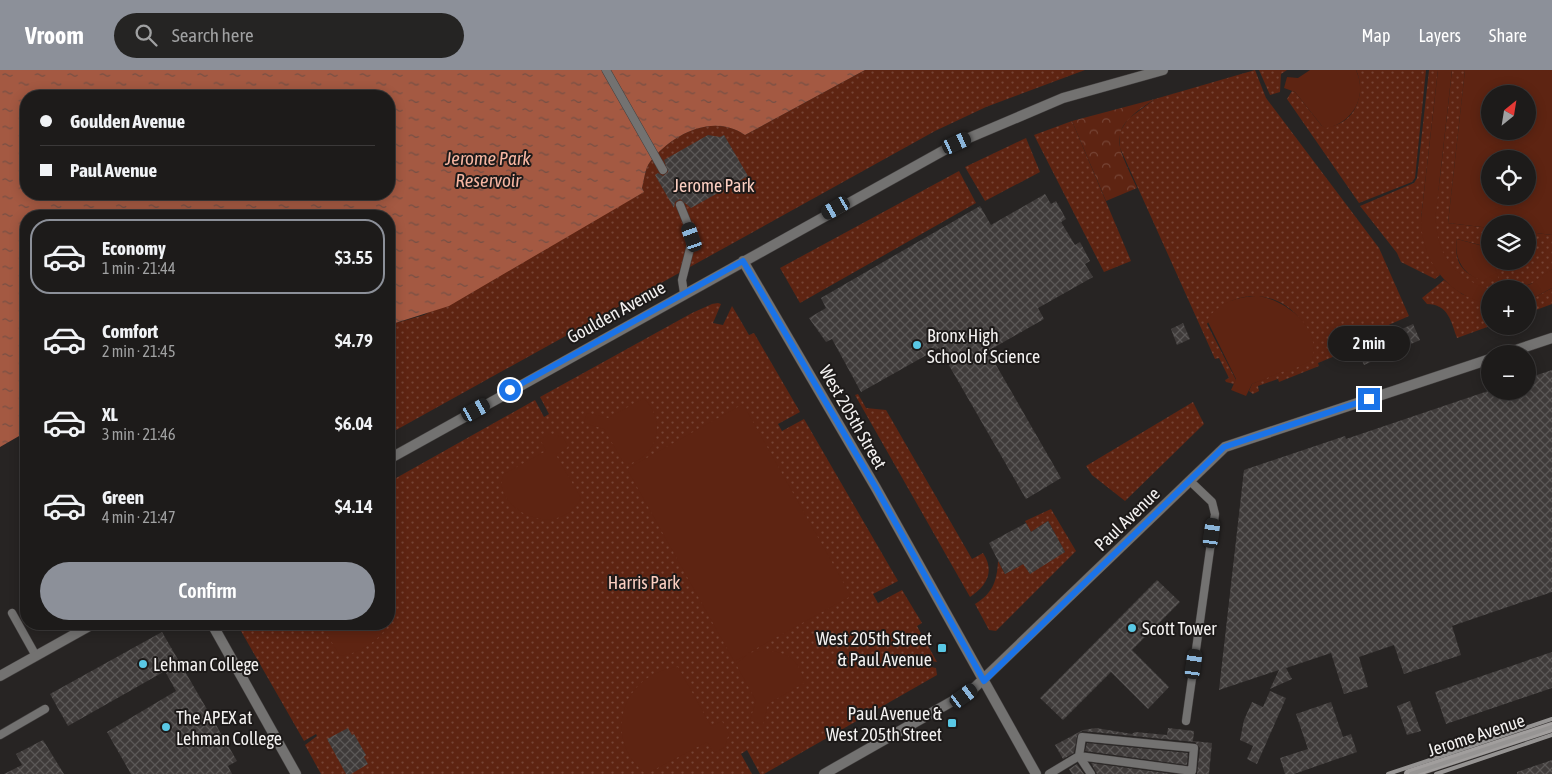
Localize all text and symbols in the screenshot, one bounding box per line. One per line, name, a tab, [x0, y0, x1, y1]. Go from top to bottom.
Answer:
search box	[114, 13, 464, 58]
icon: search	[132, 21, 160, 49]
text: Vroom	[25, 22, 84, 49]
text: Search here	[172, 24, 254, 46]
text: Map	[1361, 25, 1390, 46]
text: Layers	[1418, 25, 1461, 46]
text: Share	[1489, 25, 1527, 46]
north arrow	[1481, 85, 1536, 140]
map controls	[1481, 85, 1536, 400]
text: Goulden Avenue	[70, 110, 185, 132]
car	[940, 130, 973, 156]
water label: Jerome Park Reservoir	[444, 147, 531, 191]
button: locate	[1481, 150, 1536, 205]
text: Paul Avenue	[70, 159, 157, 181]
park label: Jerome Park	[673, 175, 755, 196]
car	[819, 194, 852, 222]
button: layers	[1481, 215, 1536, 270]
car	[680, 220, 703, 254]
icon: car	[42, 234, 87, 279]
text: Economy	[102, 237, 166, 259]
text: $3.55	[335, 246, 373, 268]
text: 1 min · 21:44	[102, 259, 175, 277]
street label: Goulden Avenue	[563, 276, 669, 348]
button: +	[1481, 280, 1536, 335]
icon: car	[42, 317, 87, 362]
text: Comfort	[102, 320, 158, 342]
place label: Bronx High School of Science	[927, 325, 1040, 367]
callout: 2 min	[1328, 326, 1410, 362]
text: $4.79	[335, 329, 373, 351]
text: 2 min	[1353, 334, 1385, 352]
marker: Bronx High School of Science	[911, 339, 923, 351]
text: 2 min · 21:45	[102, 342, 175, 360]
button: −	[1481, 345, 1536, 400]
street label: West 205th Street	[815, 362, 891, 472]
route start	[499, 379, 521, 401]
route end	[1358, 388, 1380, 410]
car	[459, 396, 492, 424]
icon: car	[42, 400, 87, 445]
text: XL	[102, 403, 118, 425]
text: $6.04	[335, 412, 373, 434]
text: 3 min · 21:46	[102, 425, 175, 443]
icon: car	[42, 483, 87, 528]
street label: Paul Avenue	[1090, 483, 1164, 555]
text: Green	[102, 486, 144, 508]
text: $4.14	[335, 495, 373, 517]
text: 4 min · 21:47	[102, 508, 175, 526]
car	[1202, 517, 1221, 549]
button: Confirm	[40, 562, 375, 620]
park label: Harris Park	[608, 572, 680, 593]
place label: Scott Tower	[1142, 618, 1217, 639]
marker: Scott Tower	[1126, 622, 1138, 634]
place label: West 205th Street & Paul Avenue	[816, 628, 932, 670]
marker: West 205th Street & Paul Avenue	[936, 642, 948, 654]
car	[1184, 648, 1203, 680]
place label: Lehman College	[153, 654, 259, 675]
marker: Lehman College	[137, 658, 149, 670]
car	[947, 681, 980, 711]
place label: Paul Avenue & West 205th Street	[826, 703, 943, 745]
place label: The APEX at Lehman College	[176, 707, 282, 749]
street label: Jerome Avenue	[1425, 709, 1527, 761]
marker: Paul Avenue & West 205th Street	[946, 717, 958, 729]
marker: The APEX at Lehman College	[160, 721, 172, 733]

